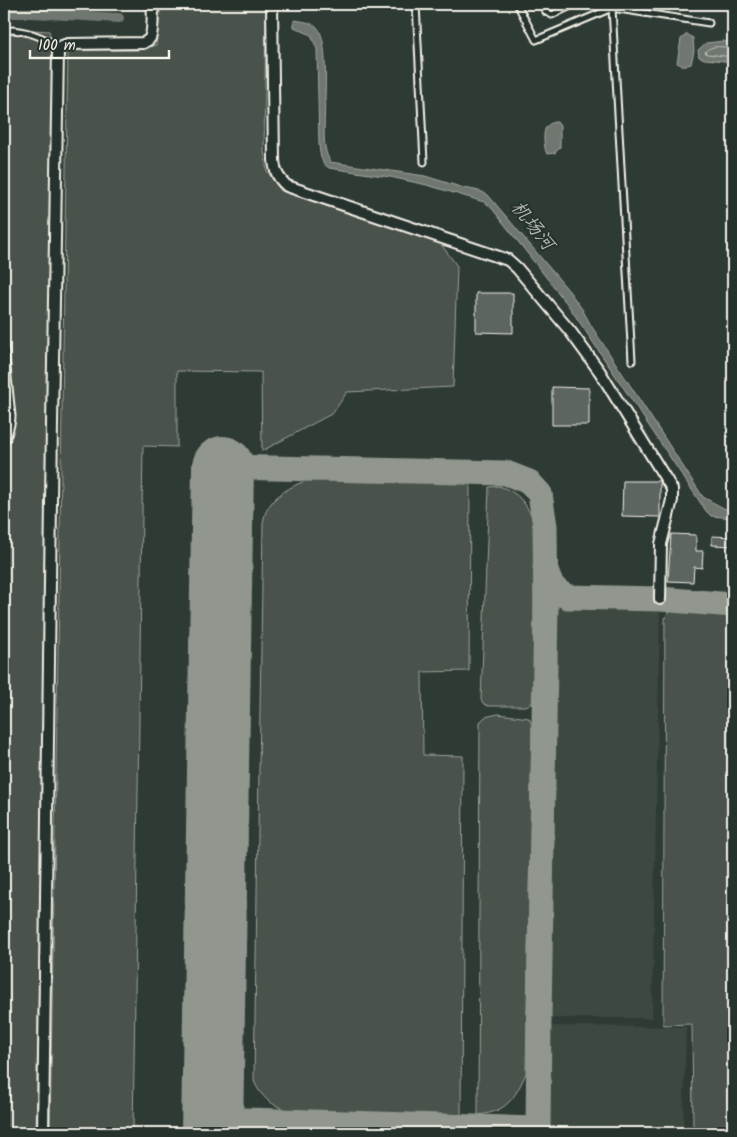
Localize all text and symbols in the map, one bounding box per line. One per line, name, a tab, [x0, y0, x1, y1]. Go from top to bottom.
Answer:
scale bar	[30, 28, 169, 60]
text: 100 m	[38, 34, 76, 58]
water label: 机场河	[502, 194, 563, 260]

